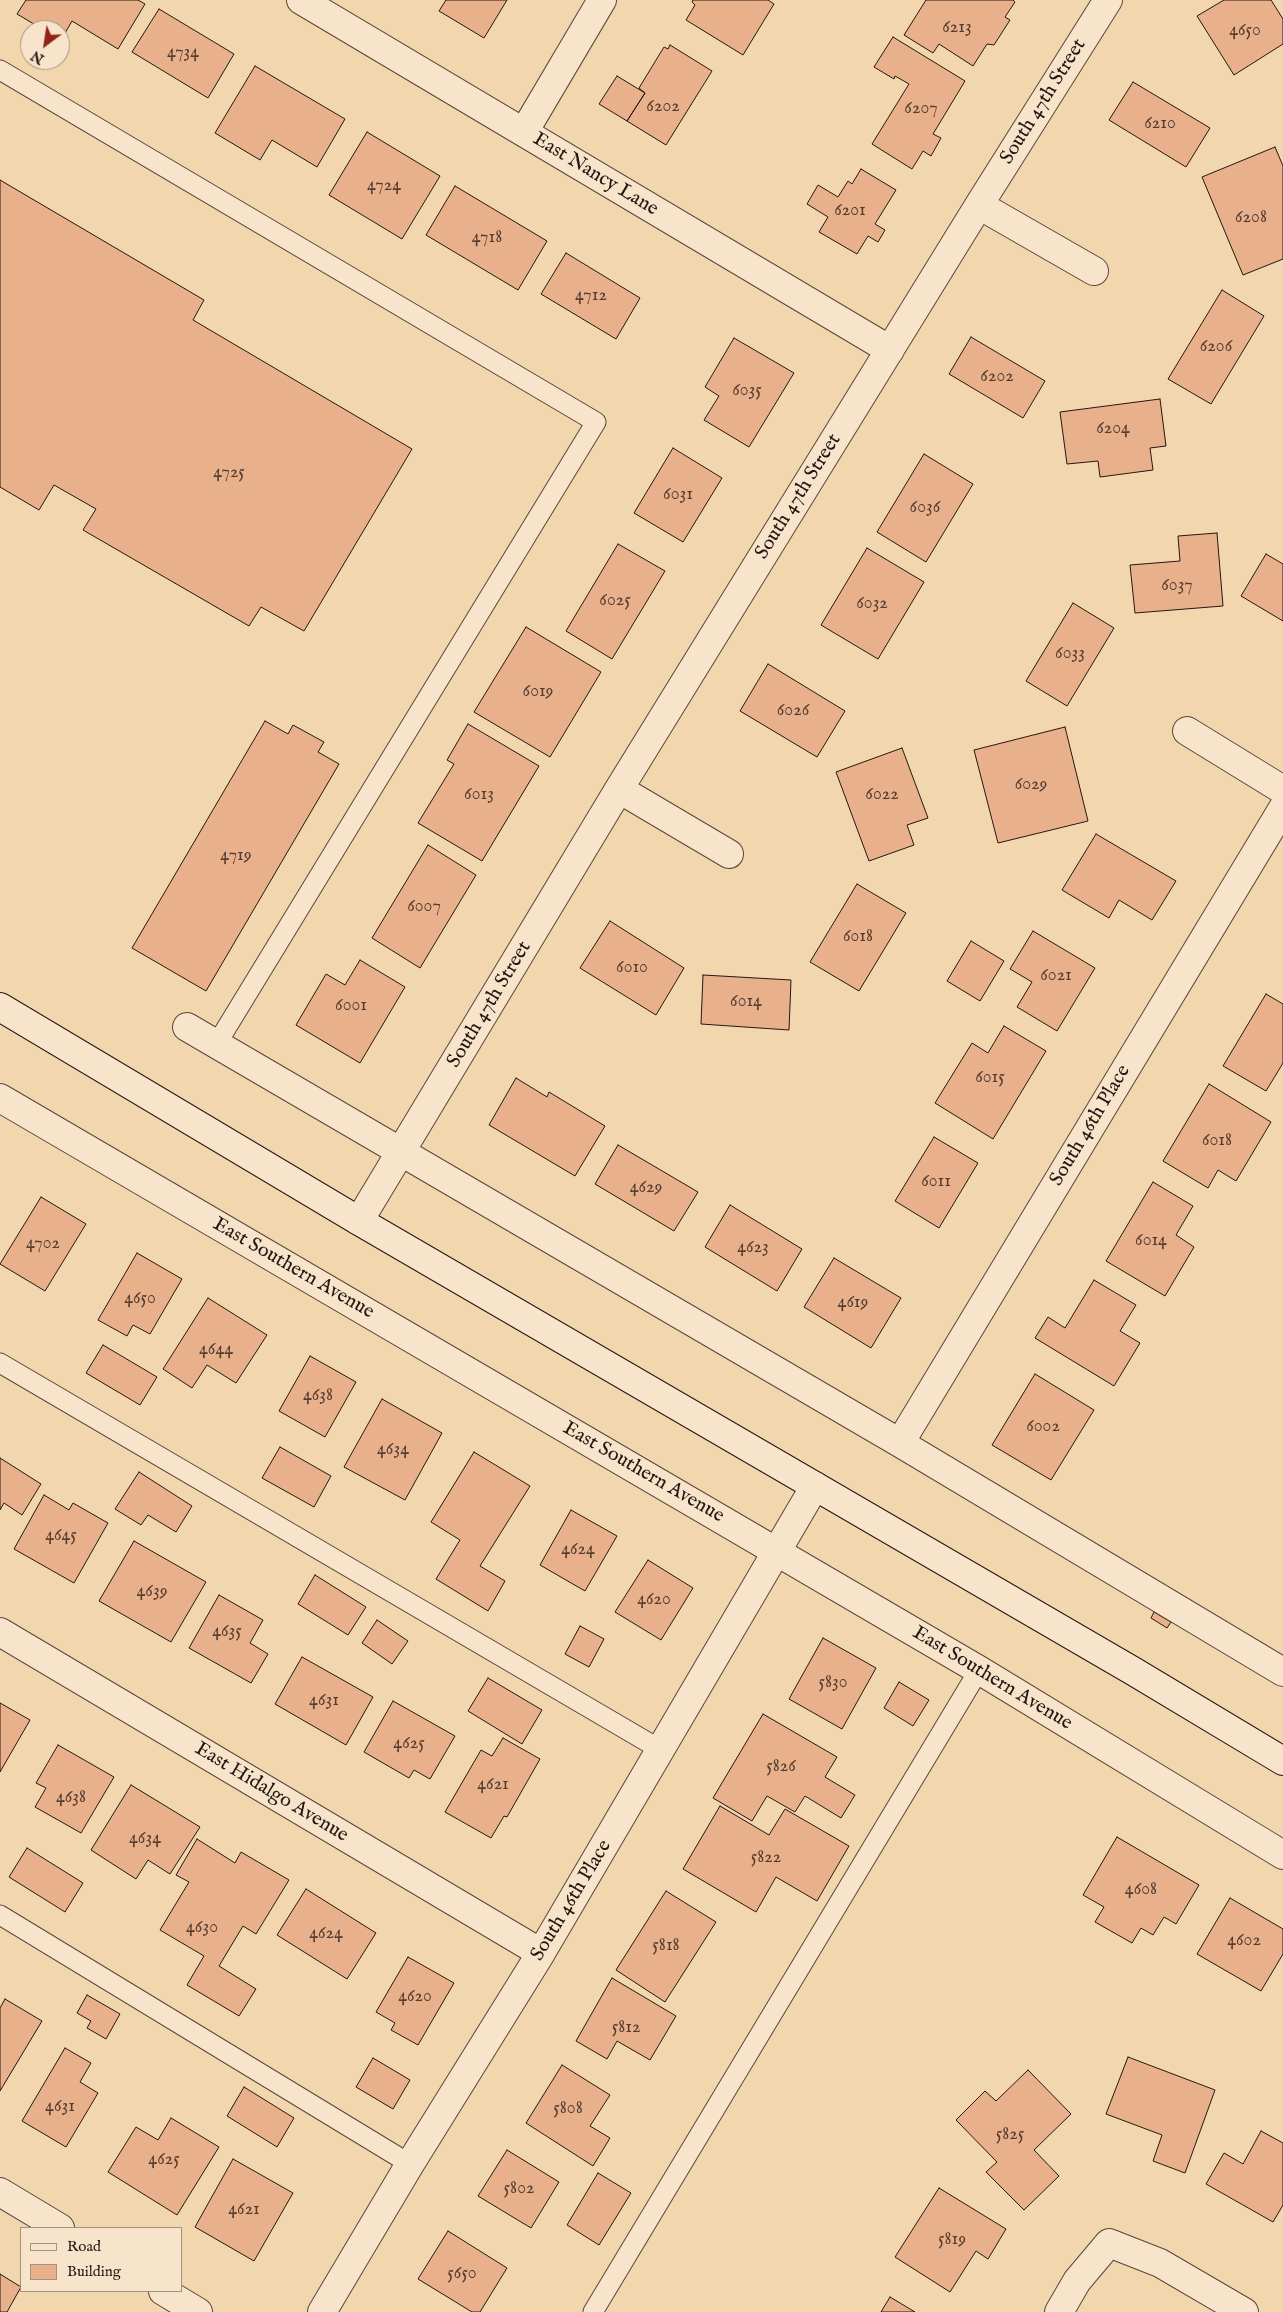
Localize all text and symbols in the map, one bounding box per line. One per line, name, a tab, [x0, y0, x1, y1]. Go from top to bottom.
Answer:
house number: 6213	[942, 17, 972, 39]
north arrow	[20, 20, 70, 70]
house number: 4650	[1229, 20, 1261, 42]
street label: South 47th Street	[996, 35, 1092, 169]
house number: 4734	[167, 42, 199, 64]
text: N	[28, 46, 48, 68]
house number: 6202	[646, 96, 680, 118]
house number: 6207	[904, 98, 938, 120]
house number: 6210	[1144, 113, 1176, 135]
street label: East Nancy Lane	[528, 128, 662, 222]
house number: 4724	[367, 175, 401, 197]
house number: 6201	[834, 200, 866, 222]
house number: 6208	[1235, 207, 1267, 229]
house number: 4718	[472, 227, 502, 249]
house number: 4712	[575, 285, 607, 307]
house number: 6206	[1200, 336, 1232, 358]
house number: 6202	[980, 366, 1014, 388]
house number: 6035	[732, 380, 762, 402]
house number: 6204	[1096, 418, 1130, 440]
street label: South 47th Street	[751, 430, 847, 564]
house number: 4725	[213, 462, 245, 484]
house number: 6031	[663, 484, 693, 506]
house number: 6036	[910, 497, 940, 519]
house number: 6037	[1161, 575, 1193, 597]
house number: 6025	[599, 590, 631, 612]
house number: 6032	[856, 593, 888, 615]
house number: 6033	[1055, 643, 1085, 665]
house number: 6019	[523, 681, 553, 703]
house number: 6026	[777, 700, 809, 722]
house number: 6029	[1015, 774, 1047, 796]
house number: 6013	[464, 784, 494, 806]
house number: 6022	[865, 784, 899, 806]
house number: 4719	[220, 845, 252, 867]
house number: 6007	[407, 896, 441, 918]
house number: 6018	[843, 926, 873, 948]
street label: South 47th Street	[443, 937, 537, 1073]
house number: 6010	[616, 957, 648, 979]
house number: 6021	[1040, 965, 1072, 987]
house number: 6014	[730, 991, 762, 1013]
house number: 6001	[335, 995, 367, 1017]
street label: South 46th Place	[1045, 1061, 1137, 1191]
house number: 6015	[975, 1067, 1005, 1089]
house number: 6018	[1202, 1130, 1232, 1152]
house number: 6011	[921, 1171, 951, 1193]
house number: 4629	[630, 1177, 662, 1199]
street label: East Southern Avenue	[208, 1213, 378, 1325]
house number: 6014	[1135, 1230, 1167, 1252]
house number: 4702	[26, 1233, 60, 1255]
house number: 4623	[737, 1237, 769, 1259]
house number: 4650	[124, 1288, 156, 1310]
house number: 4619	[838, 1292, 868, 1314]
house number: 4644	[199, 1339, 233, 1361]
house number: 4638	[303, 1385, 333, 1407]
house number: 6002	[1026, 1416, 1060, 1438]
street label: East Southern Avenue	[558, 1417, 728, 1529]
house number: 4634	[377, 1439, 409, 1461]
house number: 4645	[45, 1525, 77, 1547]
house number: 4624	[561, 1539, 595, 1561]
house number: 4639	[137, 1581, 167, 1603]
house number: 4620	[637, 1589, 671, 1611]
house number: 4635	[212, 1621, 242, 1643]
street label: East Southern Avenue	[908, 1622, 1076, 1736]
house number: 5830	[818, 1672, 848, 1694]
house number: 4631	[309, 1690, 339, 1712]
house number: 4625	[393, 1733, 425, 1755]
street label: East Hidalgo Avenue	[190, 1738, 352, 1848]
house number: 5826	[766, 1756, 796, 1778]
house number: 4621	[477, 1774, 509, 1796]
house number: 4638	[56, 1787, 86, 1809]
house number: 4634	[129, 1828, 161, 1850]
street label: South 46th Place	[526, 1836, 618, 1966]
house number: 5822	[751, 1847, 781, 1869]
house number: 4608	[1125, 1879, 1157, 1901]
house number: 4630	[186, 1917, 218, 1939]
house number: 4624	[309, 1923, 343, 1945]
house number: 4602	[1227, 1930, 1261, 1952]
house number: 5818	[652, 1935, 680, 1957]
house number: 4620	[398, 1986, 432, 2008]
house number: 5812	[612, 2017, 640, 2039]
house number: 4631	[45, 2096, 75, 2118]
house number: 5808	[553, 2098, 583, 2120]
house number: 5825	[996, 2124, 1024, 2146]
house number: 4625	[148, 2149, 180, 2171]
house number: 5802	[504, 2178, 534, 2200]
house number: 4621	[228, 2199, 260, 2221]
legend	[20, 2227, 182, 2292]
house number: 5819	[938, 2229, 966, 2251]
text: Road	[67, 2237, 101, 2256]
text: Building	[67, 2262, 121, 2281]
house number: 5650	[447, 2263, 477, 2285]

